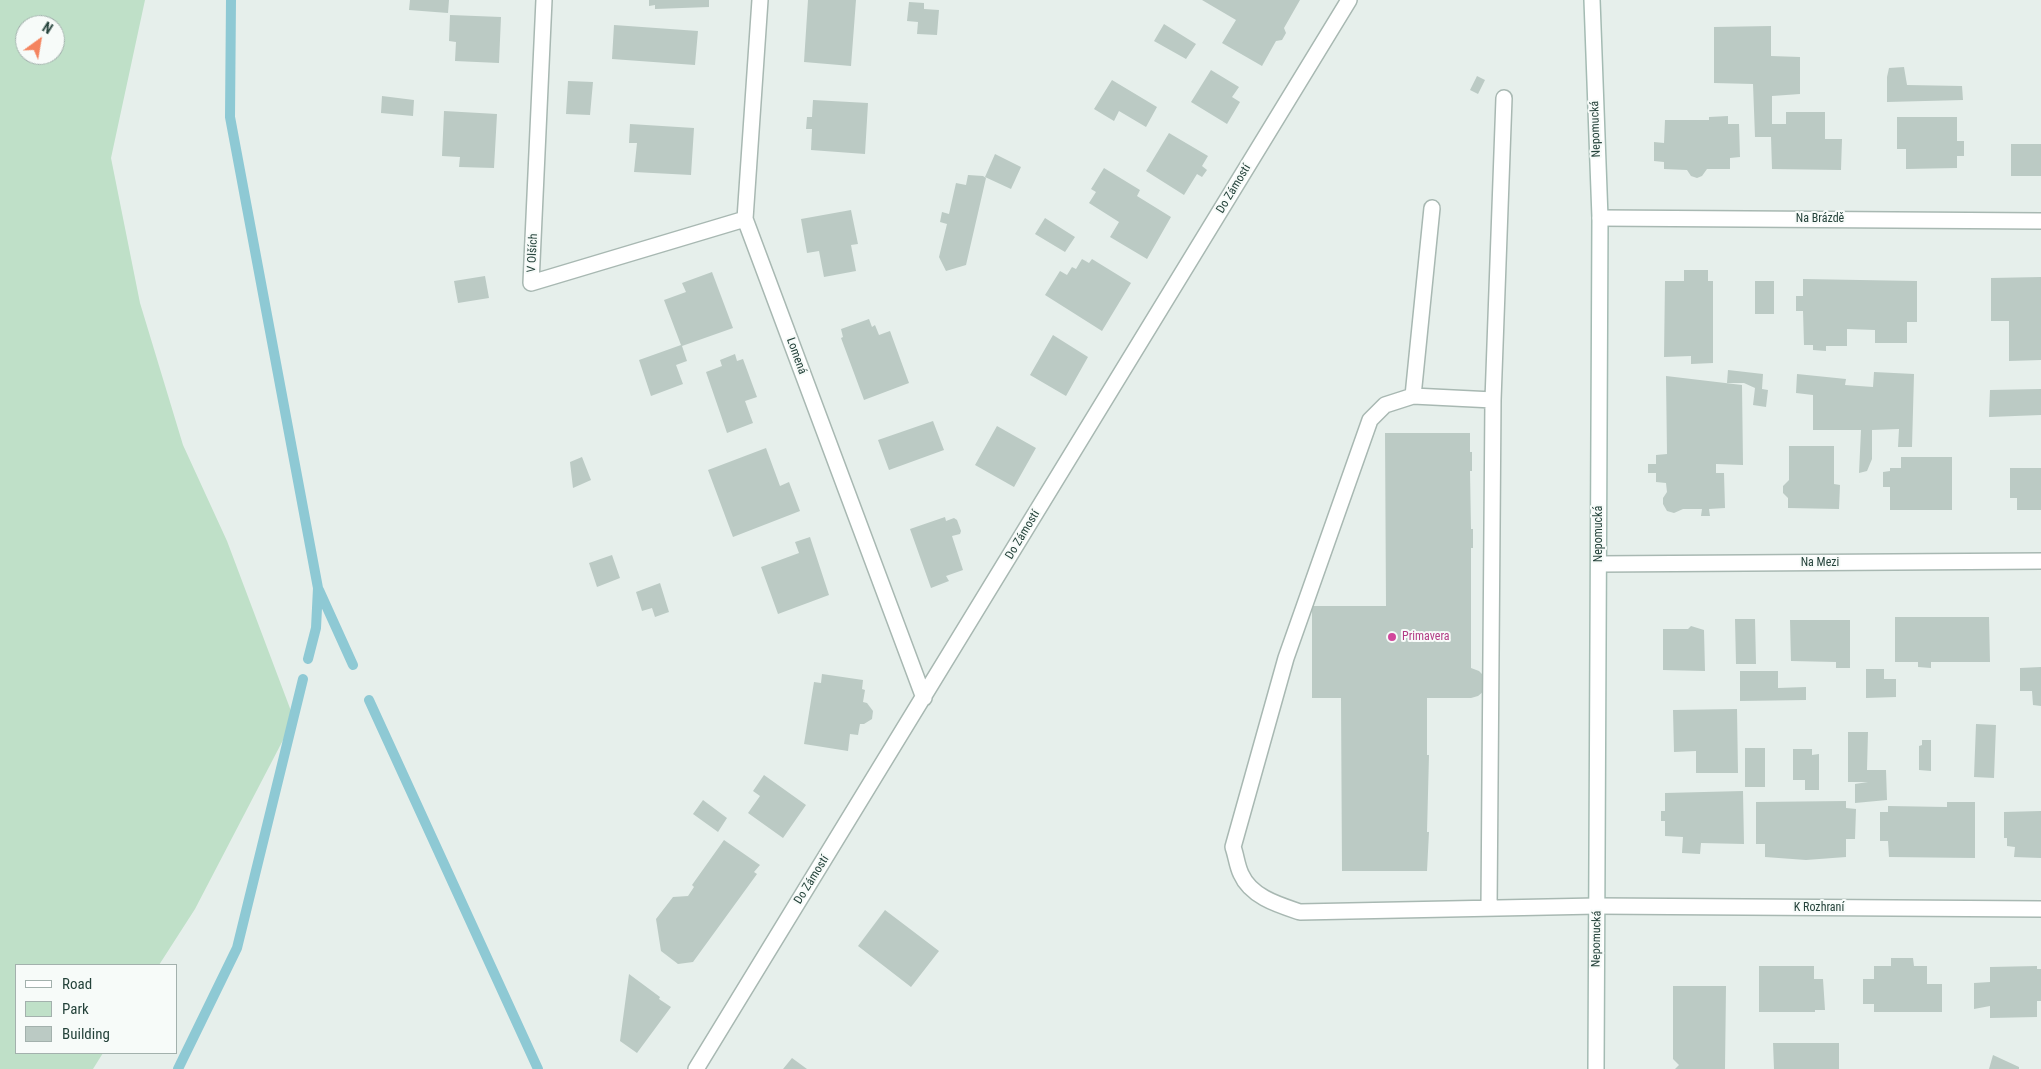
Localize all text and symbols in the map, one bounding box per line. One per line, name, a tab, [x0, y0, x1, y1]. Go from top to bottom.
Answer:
north arrow	[15, 15, 65, 65]
text: N	[40, 19, 55, 37]
street label: Nepomucká	[1588, 100, 1604, 158]
street label: Do Zámostí	[1214, 162, 1254, 216]
street label: Na Brázdě	[1796, 212, 1844, 226]
street label: V Olších	[525, 233, 541, 273]
street label: Lomená	[783, 336, 809, 376]
street label: Nepomucká	[1592, 506, 1606, 562]
street label: Do Zámostí	[1003, 508, 1043, 562]
street label: Na Mezi	[1801, 556, 1839, 570]
place label: Primavera	[1402, 630, 1450, 644]
marker: Primavera	[1386, 631, 1398, 643]
street label: Do Zámostí	[791, 853, 833, 907]
street label: K Rozhraní	[1794, 901, 1844, 915]
street label: Nepomucká	[1589, 911, 1605, 967]
legend	[15, 964, 178, 1054]
text: Road	[62, 975, 92, 993]
text: Park	[62, 1000, 89, 1018]
text: Building	[62, 1025, 110, 1043]

